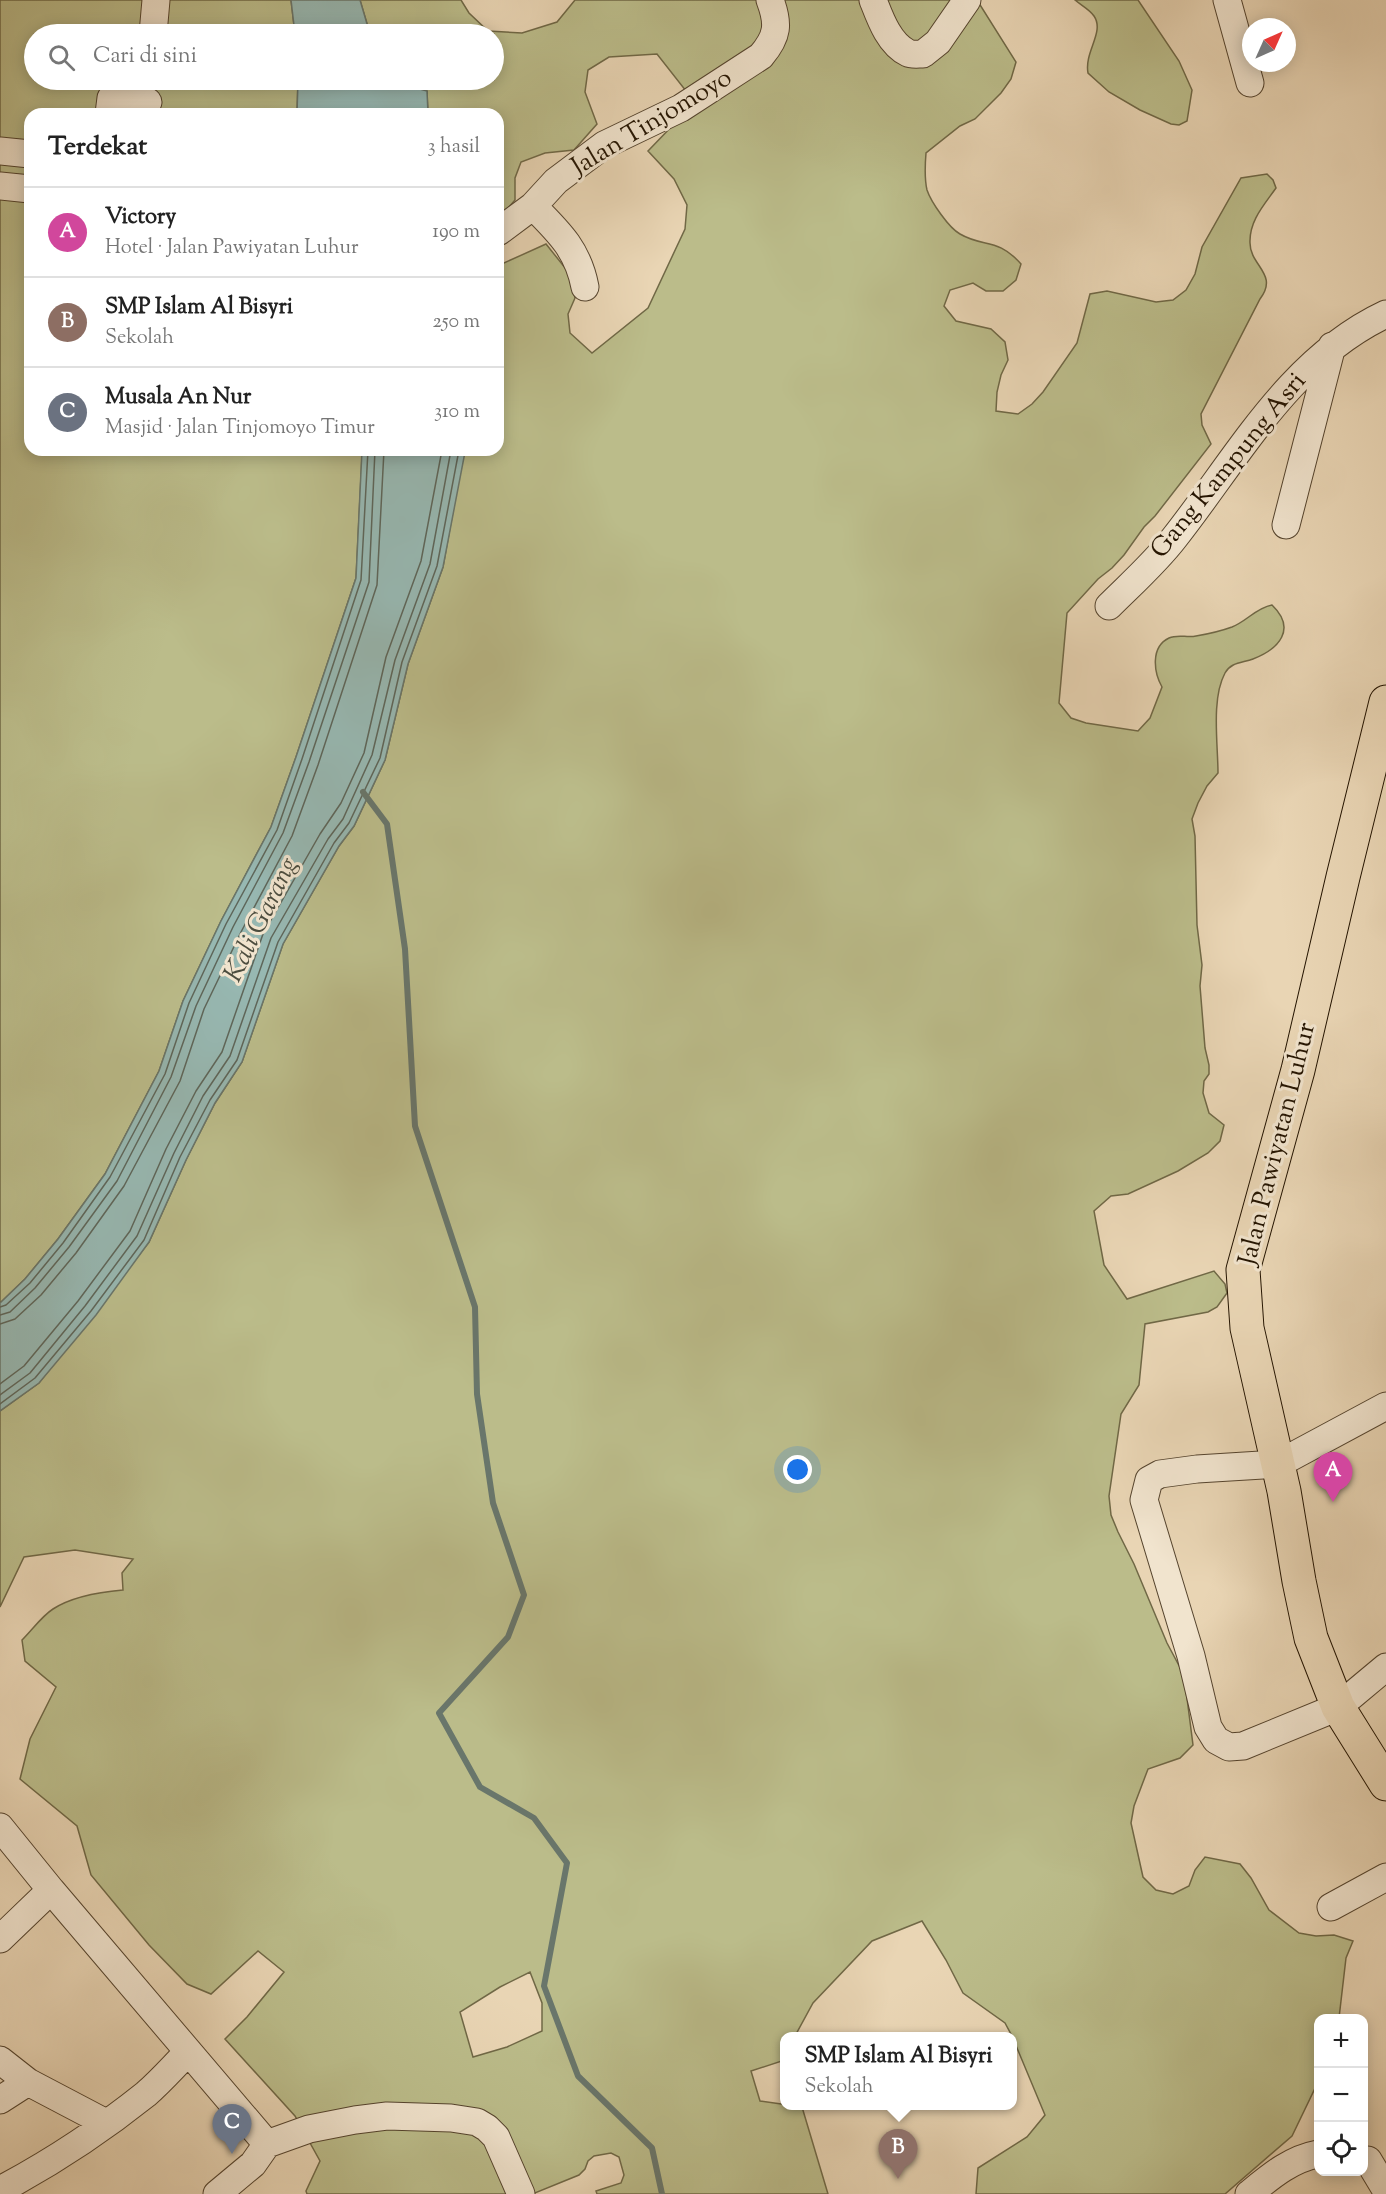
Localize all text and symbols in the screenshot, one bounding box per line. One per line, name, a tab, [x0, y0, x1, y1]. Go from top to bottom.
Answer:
north arrow	[1242, 18, 1296, 72]
search box	[24, 24, 504, 90]
icon: search	[45, 41, 78, 74]
text: Cari di sini	[93, 41, 197, 73]
street label: Jalan Tinjomoyo	[563, 60, 739, 187]
text: Terdekat	[48, 129, 147, 166]
text: 3 hasil	[428, 133, 480, 162]
text: Victory	[105, 202, 176, 234]
text: A	[59, 218, 76, 247]
text: 190 m	[432, 218, 480, 247]
text: Hotel · Jalan Pawiyatan Luhur	[105, 234, 359, 263]
text: SMP Islam Al Bisyri	[105, 292, 293, 324]
text: B	[61, 308, 74, 337]
text: 250 m	[432, 308, 480, 337]
text: Sekolah	[105, 324, 174, 353]
street label: Gang Kampung Asri	[1142, 365, 1316, 567]
text: Musala An Nur	[105, 382, 251, 414]
text: C	[59, 398, 76, 427]
text: 310 m	[434, 398, 480, 427]
text: Masjid · Jalan Tinjomoyo Timur	[105, 414, 375, 443]
water label: Kali Garang	[215, 851, 309, 989]
street label: Jalan Pawiyatan Luhur	[1229, 1018, 1326, 1271]
pin: A	[1314, 1452, 1352, 1502]
your location	[783, 1455, 812, 1484]
map controls	[1314, 2014, 1368, 2176]
button: +	[1314, 2014, 1368, 2068]
popup	[780, 2032, 1017, 2110]
text: SMP Islam Al Bisyri	[804, 2041, 993, 2073]
button: −	[1314, 2068, 1368, 2122]
text: Sekolah	[804, 2073, 874, 2102]
pin: C	[212, 2104, 252, 2154]
button: locate	[1314, 2122, 1368, 2176]
pin: B	[878, 2130, 918, 2179]

